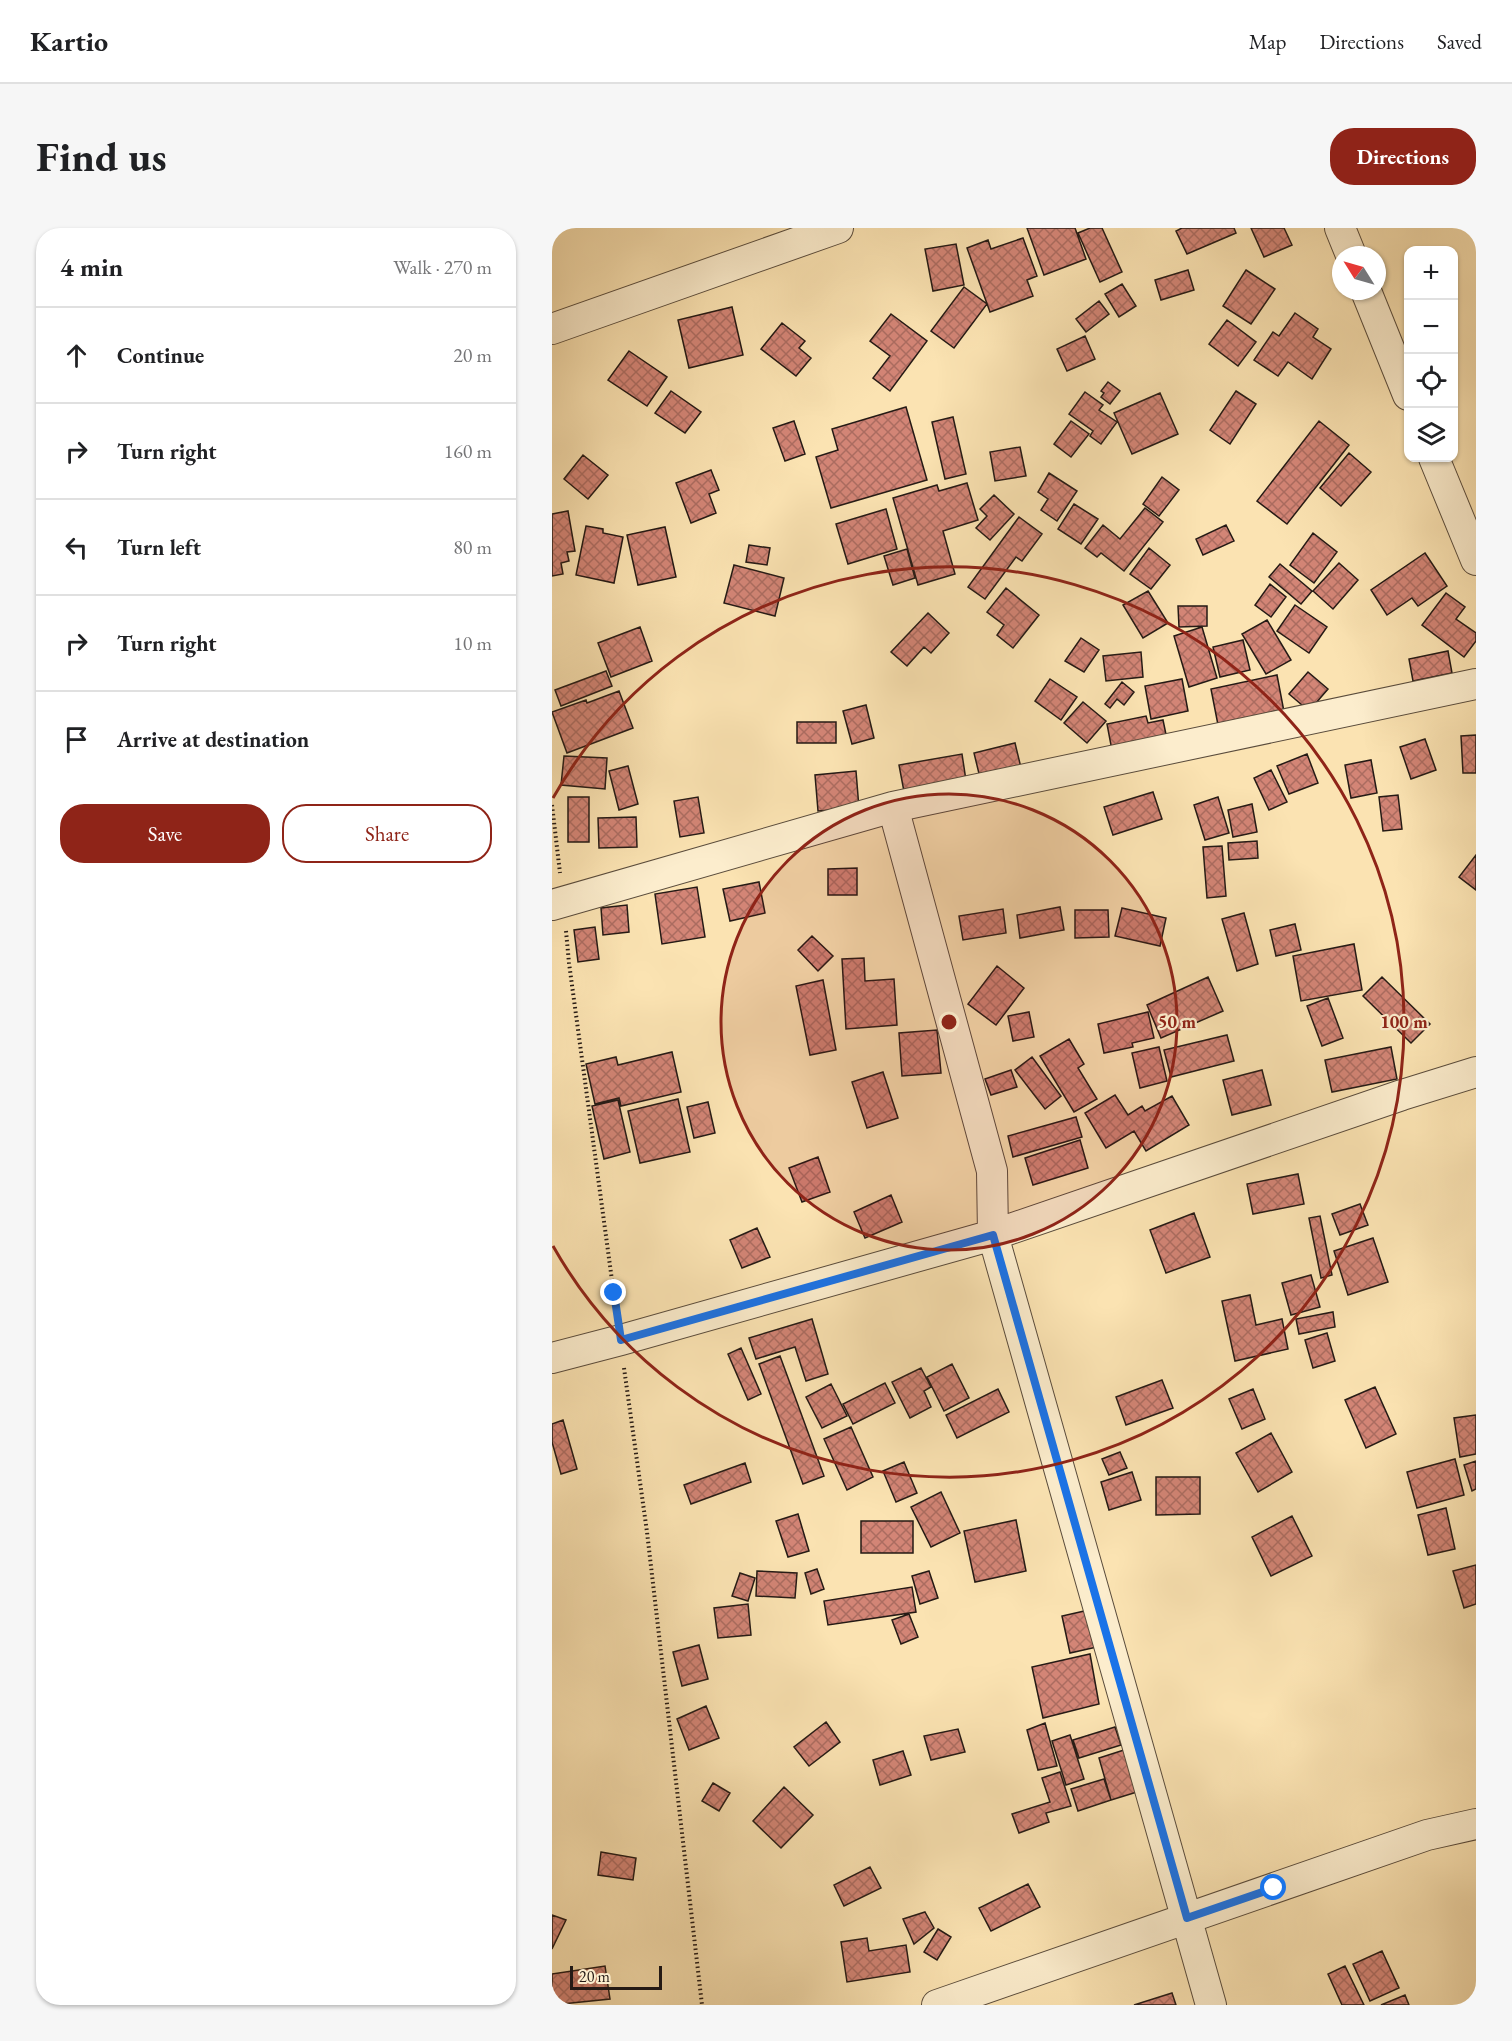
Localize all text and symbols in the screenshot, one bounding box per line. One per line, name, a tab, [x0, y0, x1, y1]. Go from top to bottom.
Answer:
text: Kartio	[30, 23, 108, 59]
text: Map	[1249, 28, 1286, 55]
text: Directions	[1319, 28, 1404, 55]
text: Saved	[1437, 28, 1482, 55]
button: Directions	[1330, 128, 1476, 185]
text: Find us	[36, 129, 167, 184]
north arrow	[1332, 246, 1386, 300]
map controls	[1404, 246, 1458, 462]
button: +	[1404, 246, 1458, 300]
text: 4 min	[60, 250, 123, 284]
text: Walk · 270 m	[393, 254, 492, 280]
button: −	[1404, 300, 1458, 354]
icon: ahead	[60, 339, 93, 372]
text: Continue	[117, 341, 204, 370]
text: 20 m	[453, 342, 492, 368]
button: locate	[1404, 354, 1458, 408]
button: layers	[1404, 408, 1458, 462]
icon: right	[60, 435, 93, 468]
text: Turn right	[117, 437, 216, 466]
text: 160 m	[444, 438, 492, 464]
icon: left	[60, 531, 93, 564]
text: Turn left	[117, 533, 201, 562]
text: 80 m	[453, 534, 492, 560]
icon: right	[60, 627, 93, 660]
text: Turn right	[117, 629, 216, 658]
text: 10 m	[453, 630, 492, 656]
icon: arrive	[60, 723, 93, 756]
text: Arrive at destination	[117, 725, 309, 754]
button: Save	[60, 804, 270, 863]
button: Share	[282, 804, 492, 863]
text: 50 m	[1158, 1010, 1196, 1033]
text: 100 m	[1380, 1010, 1428, 1033]
centre of rings	[939, 1012, 959, 1032]
route end	[600, 1279, 626, 1305]
route start	[1260, 1874, 1286, 1900]
scale bar	[570, 1963, 662, 1990]
text: 20 m	[579, 1966, 610, 1987]

